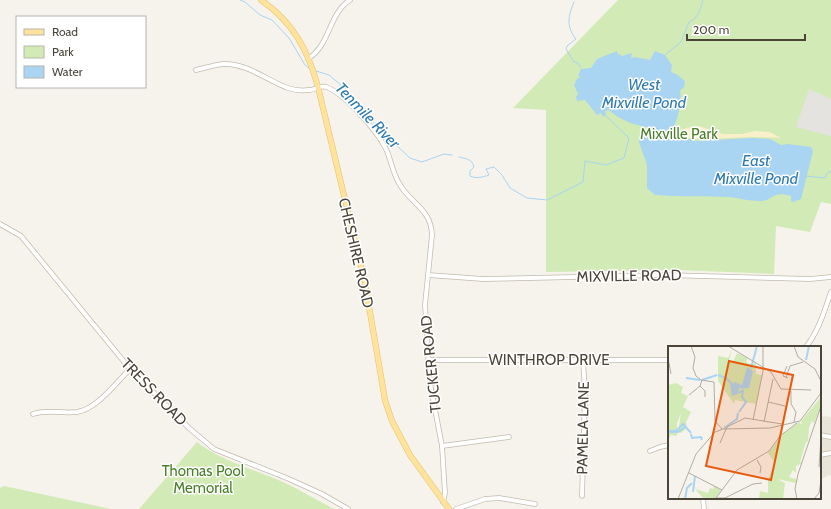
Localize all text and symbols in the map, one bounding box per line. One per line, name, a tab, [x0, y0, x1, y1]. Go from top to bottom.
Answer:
legend	[16, 16, 146, 88]
scale bar	[687, 16, 805, 42]
text: 200 m	[693, 22, 729, 37]
text: Road	[52, 24, 78, 39]
text: Park	[52, 44, 74, 59]
text: Water	[52, 64, 83, 79]
water label: West Mixville Pond	[601, 75, 687, 112]
water label: Tenmile River	[331, 78, 405, 153]
park label: Mixville Park	[640, 125, 718, 143]
water label: East Mixville Pond	[713, 151, 799, 188]
street label: CHESHIRE ROAD	[335, 196, 377, 310]
street label: MIXVILLE ROAD	[576, 266, 682, 286]
street label: TUCKER ROAD	[417, 314, 445, 414]
inset map	[668, 346, 821, 499]
street label: WINTHROP DRIVE	[489, 351, 609, 369]
street label: TRESS ROAD	[117, 355, 191, 430]
street label: PAMELA LANE	[573, 381, 593, 475]
park label: Thomas Pool Memorial	[162, 462, 245, 497]

